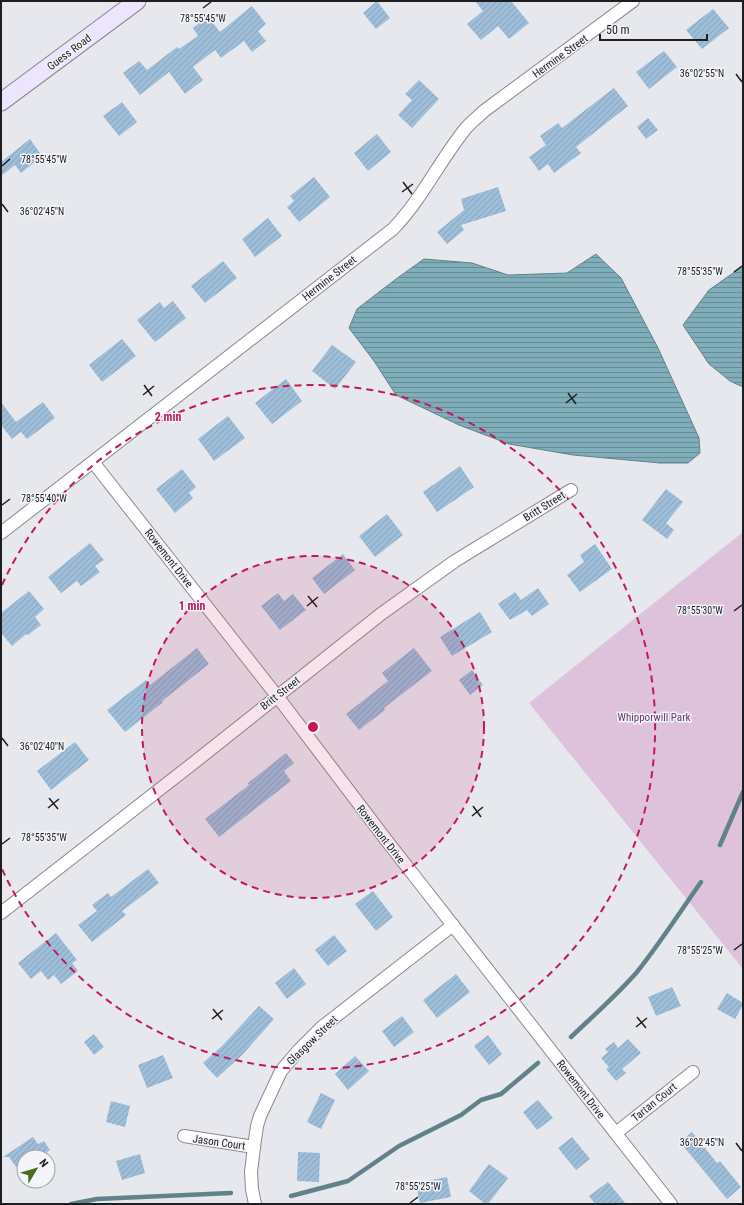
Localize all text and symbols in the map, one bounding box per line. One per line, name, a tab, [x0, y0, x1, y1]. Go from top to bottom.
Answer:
text: 78°55'45"W	[180, 13, 226, 24]
scale bar	[600, 16, 707, 42]
text: 50 m	[606, 23, 630, 37]
street label: Guess Road	[45, 32, 94, 73]
street label: Hermine Street	[530, 32, 590, 81]
text: 36°02'55"N	[680, 68, 724, 79]
text: 78°55'45"W	[21, 154, 67, 165]
text: 36°02'45"N	[20, 206, 64, 217]
street label: Hermine Street	[300, 253, 359, 304]
text: 78°55'35"W	[677, 266, 723, 277]
text: 2 min	[155, 410, 181, 424]
street label: Britt Street	[521, 489, 568, 524]
text: 78°55'40"W	[21, 493, 67, 504]
street label: Rowemont Drive	[142, 527, 195, 590]
text: 1 min	[179, 599, 205, 613]
text: 78°55'30"W	[677, 605, 723, 616]
street label: Britt Street	[258, 674, 303, 713]
park label: Whipporwill Park	[618, 711, 690, 724]
centre of rings	[306, 720, 320, 734]
text: 36°02'40"N	[20, 741, 64, 752]
street label: Rowemont Drive	[354, 803, 407, 866]
text: 78°55'35"W	[21, 832, 67, 843]
text: 78°55'25"W	[677, 945, 723, 956]
street label: Glasgow Street	[284, 1013, 340, 1068]
street label: Rowemont Drive	[554, 1058, 607, 1121]
street label: Tartan Court	[629, 1080, 680, 1125]
street label: Jason Court	[192, 1132, 246, 1153]
text: 36°02'45"N	[680, 1137, 724, 1148]
north arrow	[16, 1149, 56, 1189]
text: N	[36, 1156, 51, 1170]
text: 78°55'25"W	[395, 1181, 441, 1192]

